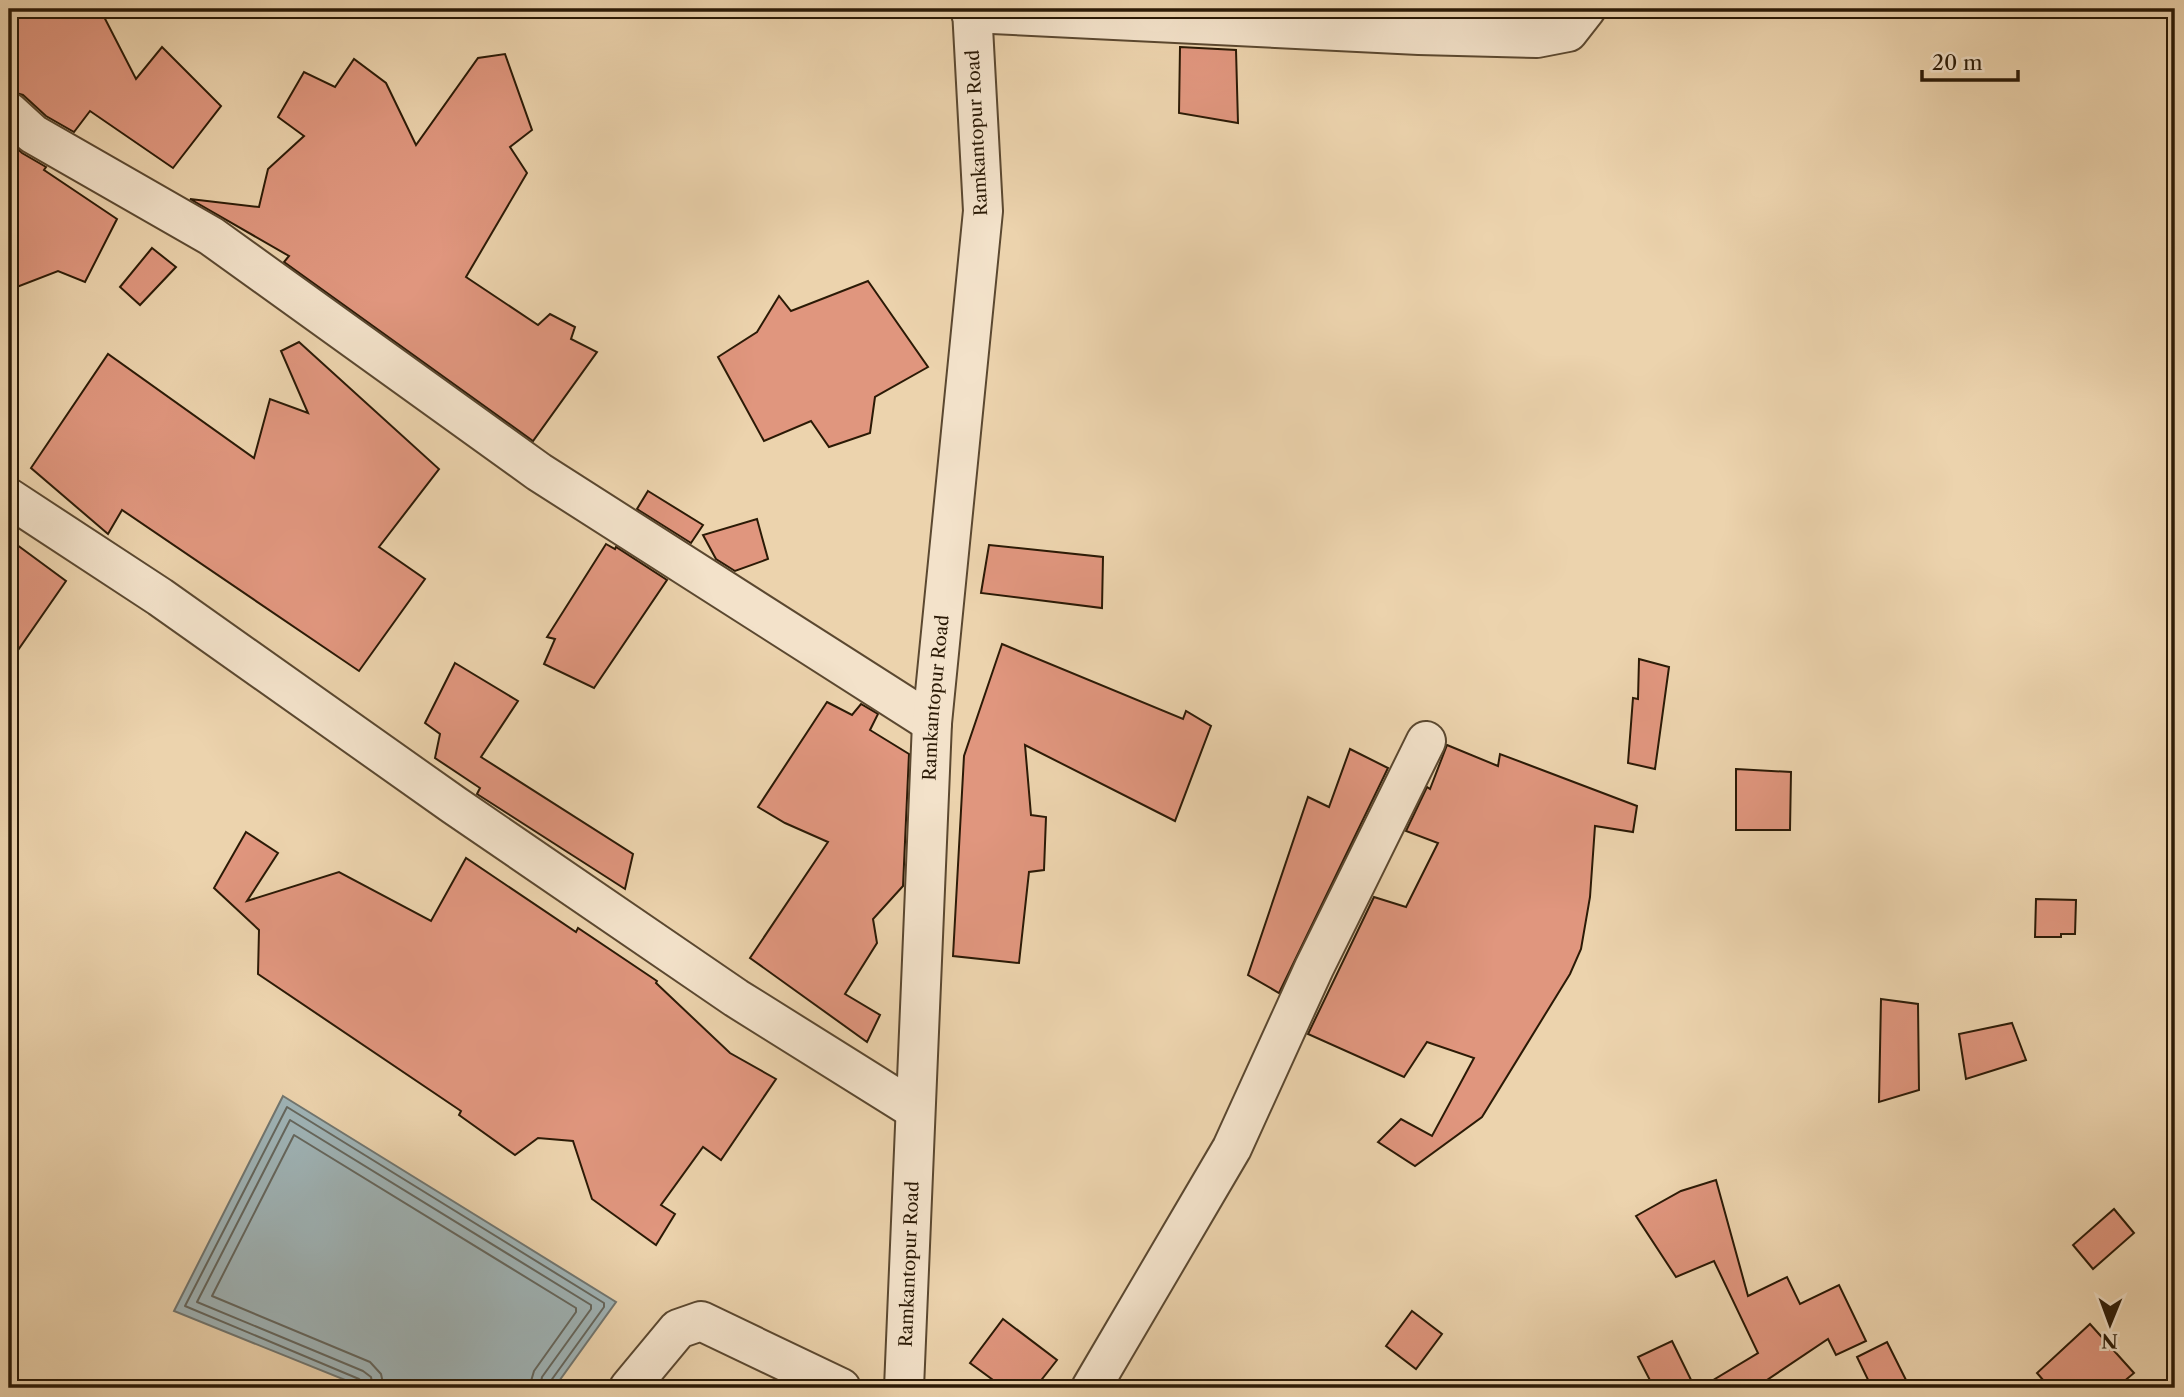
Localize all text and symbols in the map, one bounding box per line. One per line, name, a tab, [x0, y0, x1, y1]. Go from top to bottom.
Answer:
scale bar	[1922, 38, 2018, 82]
street label: Ramkantopur Road	[962, 49, 992, 217]
text: 20 m	[1932, 50, 1983, 75]
street label: Ramkantopur Road	[919, 614, 954, 781]
street label: Ramkantopur Road	[895, 1180, 924, 1348]
north arrow	[2076, 1288, 2146, 1358]
text: N	[2101, 1329, 2118, 1352]

